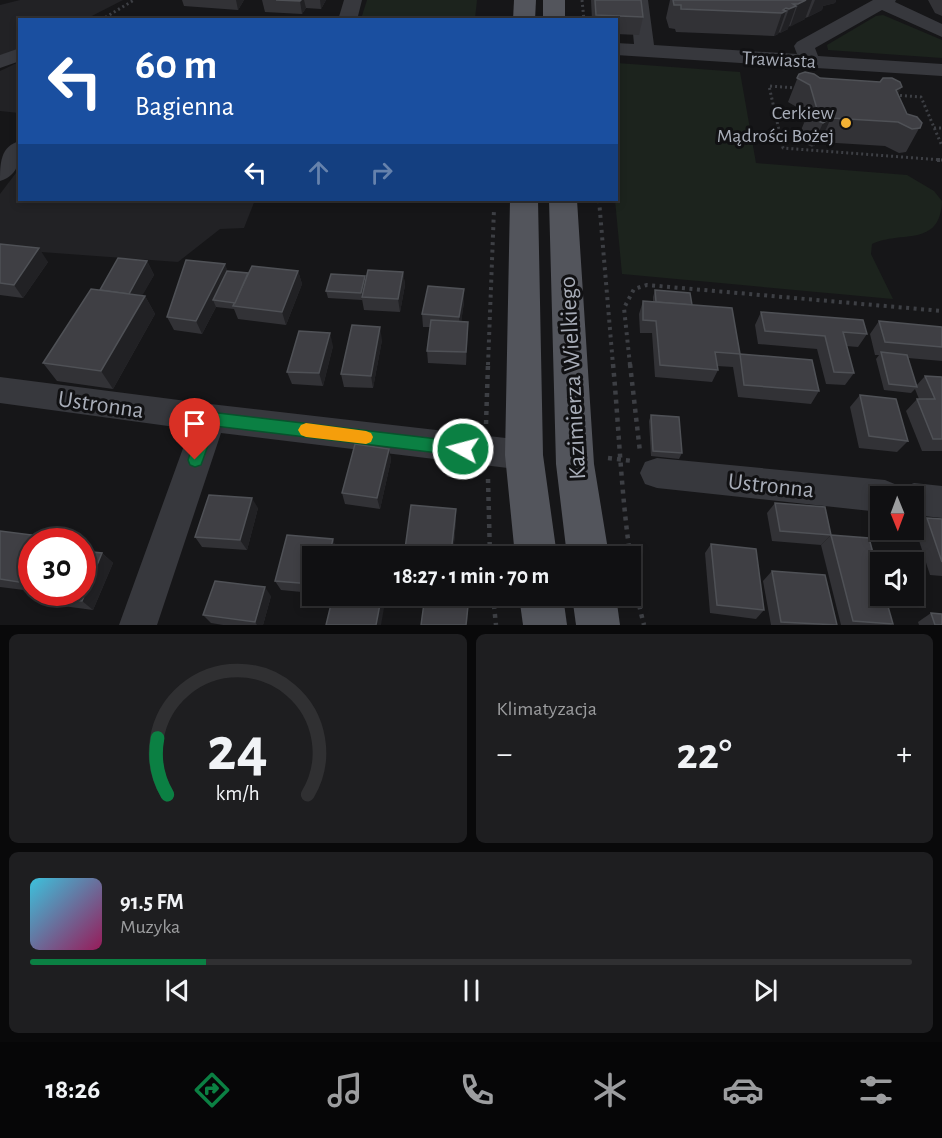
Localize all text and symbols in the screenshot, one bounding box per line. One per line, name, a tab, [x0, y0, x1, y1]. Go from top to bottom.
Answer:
icon: left	[36, 42, 114, 120]
text: 60 m	[135, 44, 217, 86]
street label: Trawiasta	[741, 48, 817, 72]
text: Bagienna	[135, 93, 234, 120]
place label: Cerkiew Mądrości Bożej	[717, 103, 835, 146]
marker: Cerkiew Mądrości Bożej	[839, 116, 853, 130]
icon: left	[239, 156, 272, 189]
icon: ahead	[302, 156, 335, 189]
icon: right	[365, 156, 398, 189]
street label: Kazimierza Wielkiego	[556, 276, 590, 480]
street label: Ustronna	[56, 387, 145, 423]
pin	[169, 398, 220, 460]
icon: arrive	[178, 407, 211, 440]
position arrow	[431, 417, 495, 481]
street label: Ustronna	[727, 470, 815, 502]
north arrow	[870, 486, 924, 540]
map controls	[870, 486, 924, 606]
speed limit sign: 30	[18, 528, 96, 606]
button: sound	[870, 552, 924, 606]
text: 18:27 · 1 min · 70 m	[394, 565, 549, 587]
text: Klimatyzacja	[497, 699, 597, 719]
text: 24	[207, 719, 268, 781]
text: 22°	[676, 732, 732, 777]
text: −	[497, 738, 512, 771]
text: +	[896, 738, 912, 771]
text: km/h	[216, 784, 260, 805]
text: 91.5 FM	[120, 891, 184, 913]
text: Muzyka	[120, 917, 180, 937]
icon: previous	[161, 974, 194, 1007]
icon: pause	[455, 974, 488, 1007]
icon: next	[749, 974, 782, 1007]
icon: directions	[191, 1069, 233, 1111]
icon: music	[324, 1069, 366, 1111]
icon: phone	[456, 1069, 498, 1111]
icon: climate	[589, 1069, 631, 1111]
icon: car	[722, 1069, 764, 1111]
icon: filters	[855, 1069, 897, 1111]
text: 18:26	[45, 1076, 100, 1103]

